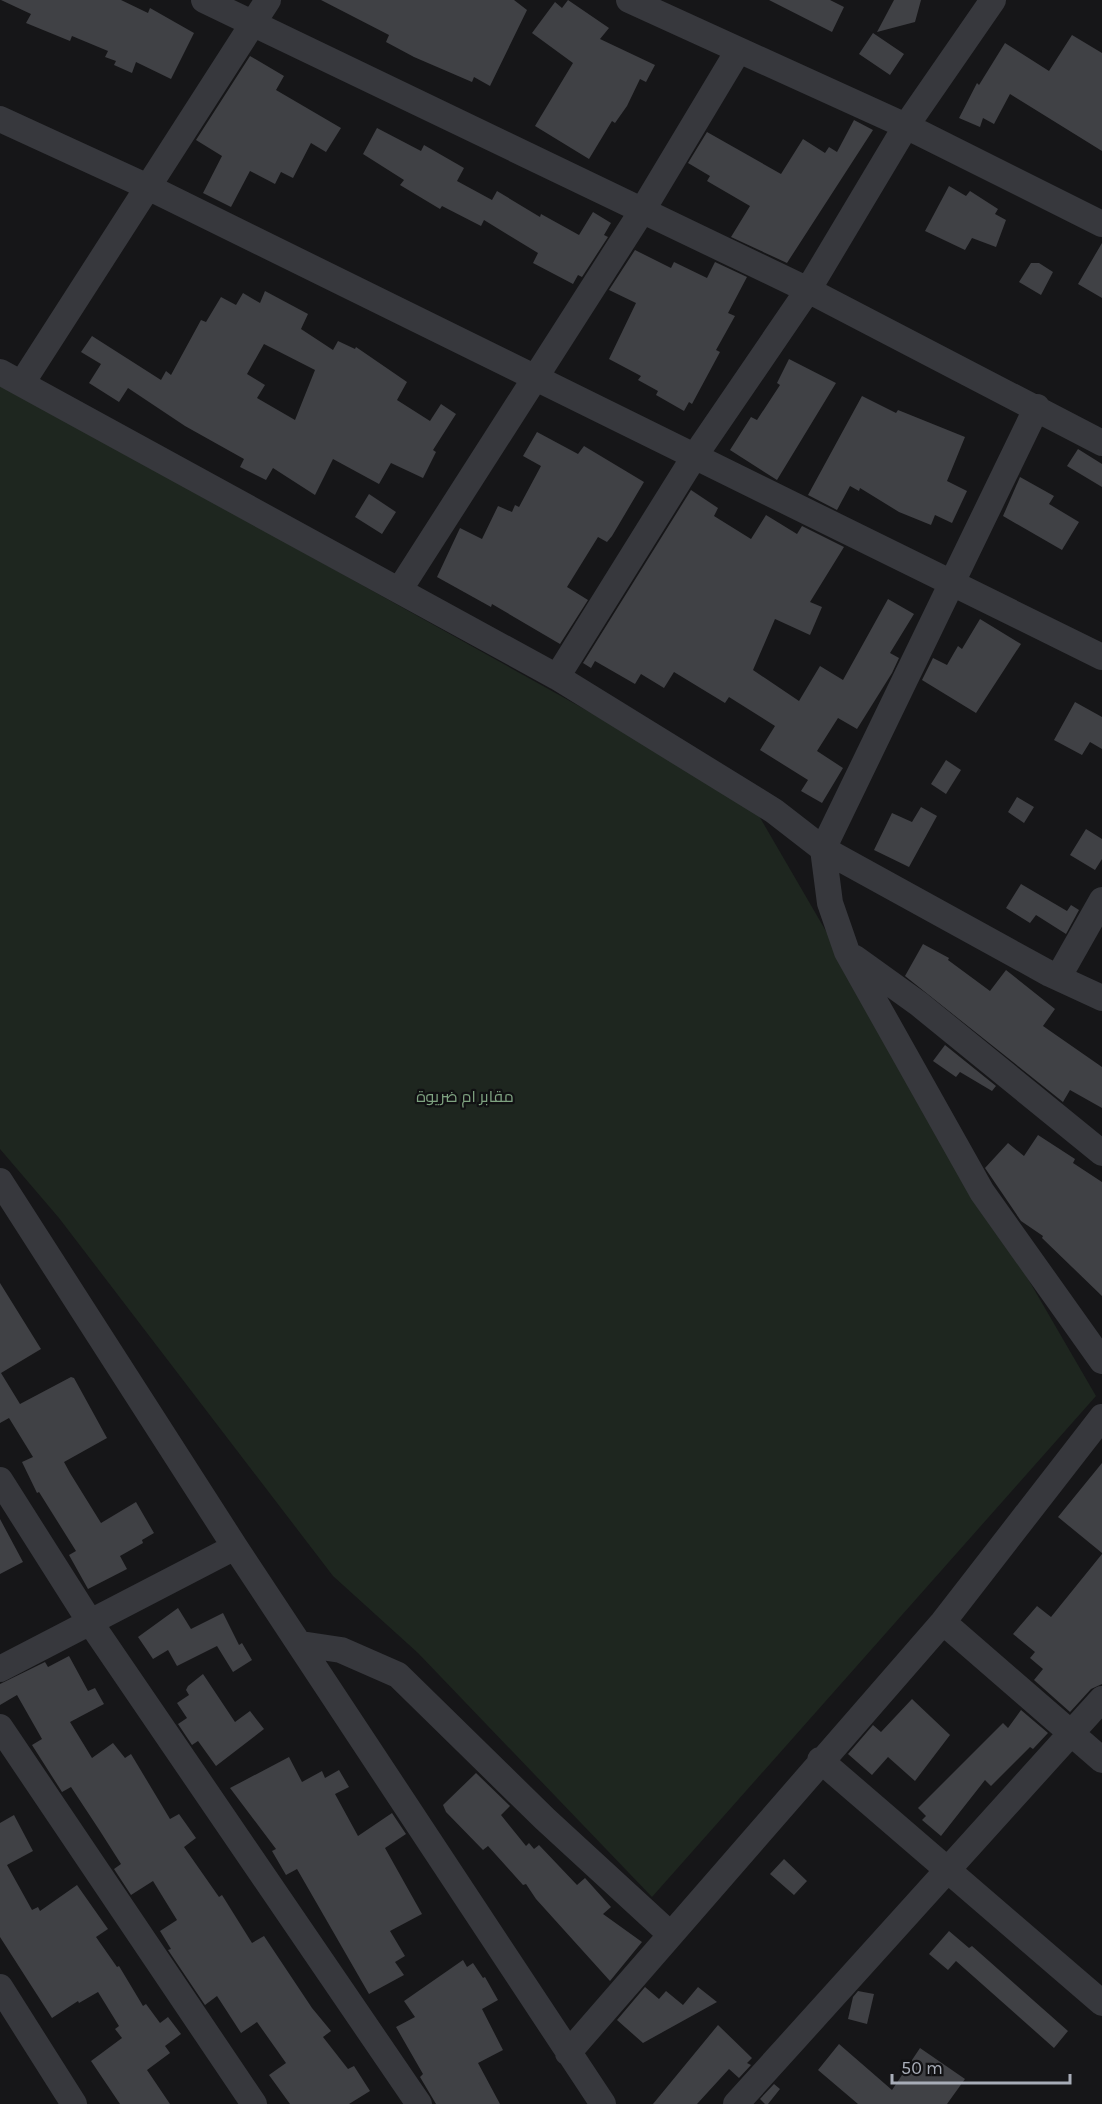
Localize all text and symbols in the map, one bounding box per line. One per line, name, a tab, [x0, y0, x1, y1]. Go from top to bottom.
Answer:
park label: مقابر ام ضريوة	[416, 1087, 514, 1108]
scale bar	[892, 2047, 1070, 2085]
text: 50 m	[901, 2057, 943, 2079]

